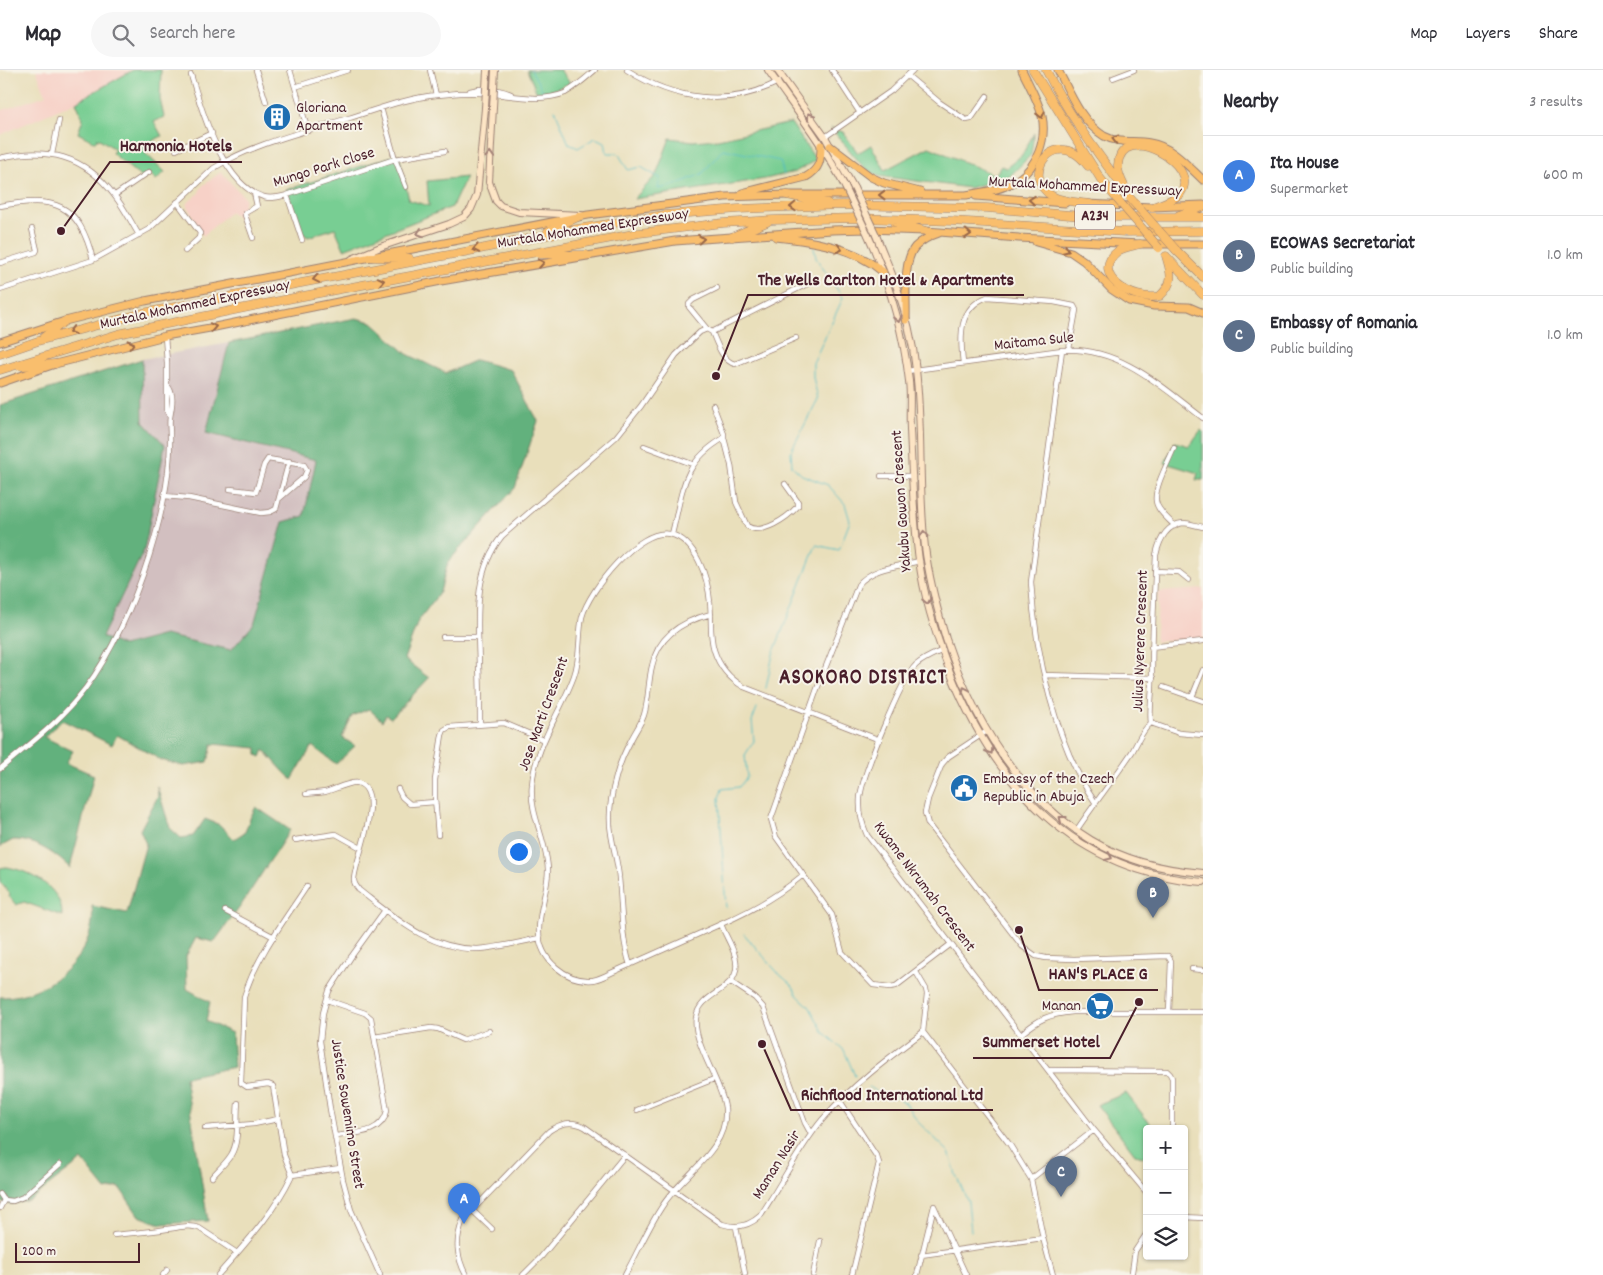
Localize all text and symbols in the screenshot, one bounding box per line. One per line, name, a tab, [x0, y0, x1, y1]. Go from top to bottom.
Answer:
search box	[91, 12, 441, 57]
text: Map	[25, 18, 61, 52]
icon: search	[109, 21, 137, 49]
text: Search here	[149, 21, 235, 48]
text: Map	[1410, 22, 1437, 47]
text: Layers	[1465, 22, 1511, 47]
text: Share	[1539, 22, 1578, 47]
text: Nearby	[1223, 88, 1278, 118]
text: 3 results	[1529, 91, 1583, 114]
place label: Gloriana Apartment	[296, 97, 363, 138]
building icon: Gloriana Apartment	[262, 102, 292, 132]
one-way arrow	[1035, 110, 1046, 119]
one-way arrow	[808, 113, 816, 122]
callout: Harmonia Hotels	[110, 129, 242, 162]
one-way arrow	[1111, 134, 1119, 145]
text: Harmonia Hotels	[120, 135, 233, 160]
street label: Mungo Park Close	[270, 142, 378, 194]
one-way arrow	[485, 151, 496, 159]
text: Ita House	[1270, 151, 1339, 178]
text: A	[1235, 164, 1243, 187]
text: 600 m	[1543, 164, 1583, 187]
street label: Murtala Mohammed Expressway	[988, 170, 1183, 204]
text: Supermarket	[1270, 178, 1348, 201]
one-way arrow	[878, 190, 886, 200]
one-way arrow	[1028, 195, 1036, 206]
street label: Murtala Mohammed Expressway	[496, 202, 691, 255]
one-way arrow	[788, 202, 796, 212]
road number: A234	[1075, 204, 1115, 230]
one-way arrow	[416, 227, 425, 237]
one-way arrow	[964, 229, 972, 240]
text: ECOWAS Secretariat	[1270, 231, 1415, 258]
one-way arrow	[697, 234, 705, 245]
one-way arrow	[834, 243, 843, 254]
one-way arrow	[472, 244, 481, 254]
one-way arrow	[1061, 244, 1070, 254]
text: B	[1235, 244, 1243, 267]
text: 1.0 km	[1547, 244, 1583, 267]
text: Public building	[1270, 258, 1353, 281]
one-way arrow	[536, 259, 545, 269]
callout: The Wells Carlton Hotel & Apartments	[748, 262, 1024, 295]
text: The Wells Carlton Hotel & Apartments	[758, 269, 1015, 294]
one-way arrow	[312, 273, 321, 284]
street label: Murtala Mohammed Expressway	[98, 274, 292, 336]
one-way arrow	[376, 276, 385, 286]
text: Embassy of Romania	[1270, 311, 1417, 338]
one-way arrow	[892, 314, 903, 323]
one-way arrow	[209, 323, 217, 333]
text: C	[1235, 324, 1243, 347]
text: 1.0 km	[1547, 324, 1583, 347]
one-way arrow	[68, 326, 77, 336]
street label: Maitama Sule	[993, 326, 1075, 358]
text: Public building	[1270, 338, 1353, 361]
one-way arrow	[126, 339, 135, 350]
street label: Yakubu Gowon Crescent	[886, 429, 918, 573]
one-way arrow	[919, 529, 930, 537]
street label: Julius Nyerere Crescent	[1127, 569, 1155, 712]
one-way arrow	[921, 597, 932, 606]
street label: Jose Marti Crescent	[513, 654, 575, 774]
district label: ASOKORO DISTRICT	[779, 664, 947, 694]
one-way arrow	[961, 686, 972, 695]
one-way arrow	[983, 745, 993, 754]
place label: Embassy of the Czech Republic in Abuja	[983, 768, 1114, 809]
public building icon: Embassy of the Czech Republic in Abuja	[949, 773, 979, 803]
one-way arrow	[1059, 816, 1068, 824]
street label: Kwame Nkrumah Crescent	[867, 817, 981, 957]
your location	[506, 839, 532, 865]
one-way arrow	[1104, 851, 1113, 862]
pin: B	[1137, 877, 1169, 918]
callout: HAN'S PLACE G	[1039, 957, 1158, 990]
text: HAN'S PLACE G	[1048, 963, 1148, 988]
supermarket icon: Manan	[1085, 991, 1115, 1021]
place label: Manan	[1042, 995, 1081, 1018]
callout: Summerset Hotel	[973, 1025, 1110, 1058]
text: Summerset Hotel	[982, 1031, 1100, 1056]
street label: Justice Sowemimo Street	[324, 1037, 370, 1191]
callout: Richflood International Ltd	[791, 1077, 993, 1110]
text: Richflood International Ltd	[801, 1084, 983, 1109]
map controls	[1143, 1125, 1188, 1260]
button: +	[1143, 1125, 1188, 1170]
street label: Maman Nasir	[747, 1126, 807, 1204]
pin: C	[1045, 1156, 1077, 1197]
button: −	[1143, 1170, 1188, 1215]
pin: A	[448, 1183, 480, 1224]
button: layers	[1143, 1215, 1188, 1260]
scale bar	[15, 1240, 140, 1263]
text: 200 m	[22, 1242, 56, 1262]

